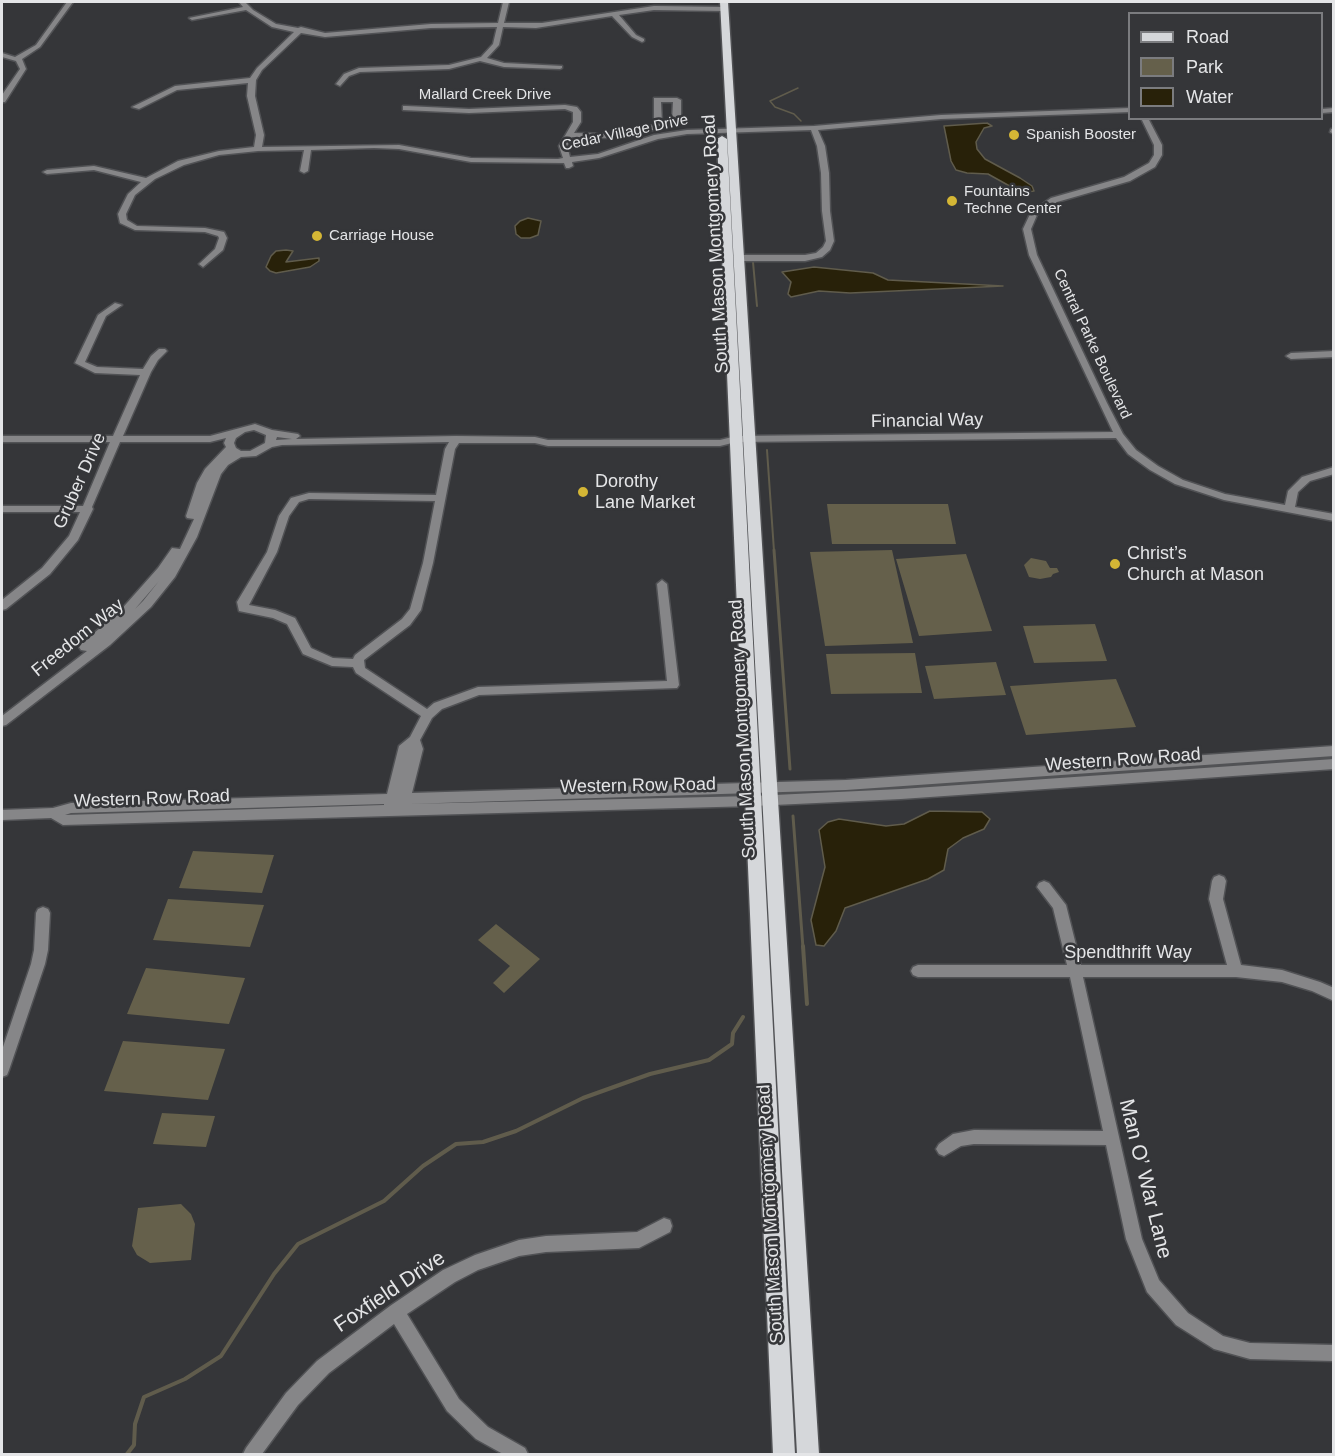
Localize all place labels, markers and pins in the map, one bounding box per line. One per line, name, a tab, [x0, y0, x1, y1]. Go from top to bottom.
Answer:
place label: Spanish Booster	[1026, 126, 1136, 144]
marker: Spanish Booster	[1007, 128, 1021, 142]
place label: Fountains Techne Center	[964, 183, 1062, 218]
marker: Fountains Techne Center	[945, 194, 959, 208]
place label: Carriage House	[329, 227, 434, 245]
marker: Carriage House	[310, 229, 324, 243]
place label: Dorothy Lane Market	[595, 471, 695, 514]
marker: Dorothy Lane Market	[576, 485, 590, 499]
place label: Christ’s Church at Mason	[1127, 543, 1264, 586]
marker: Christ’s Church at Mason	[1108, 557, 1122, 571]

